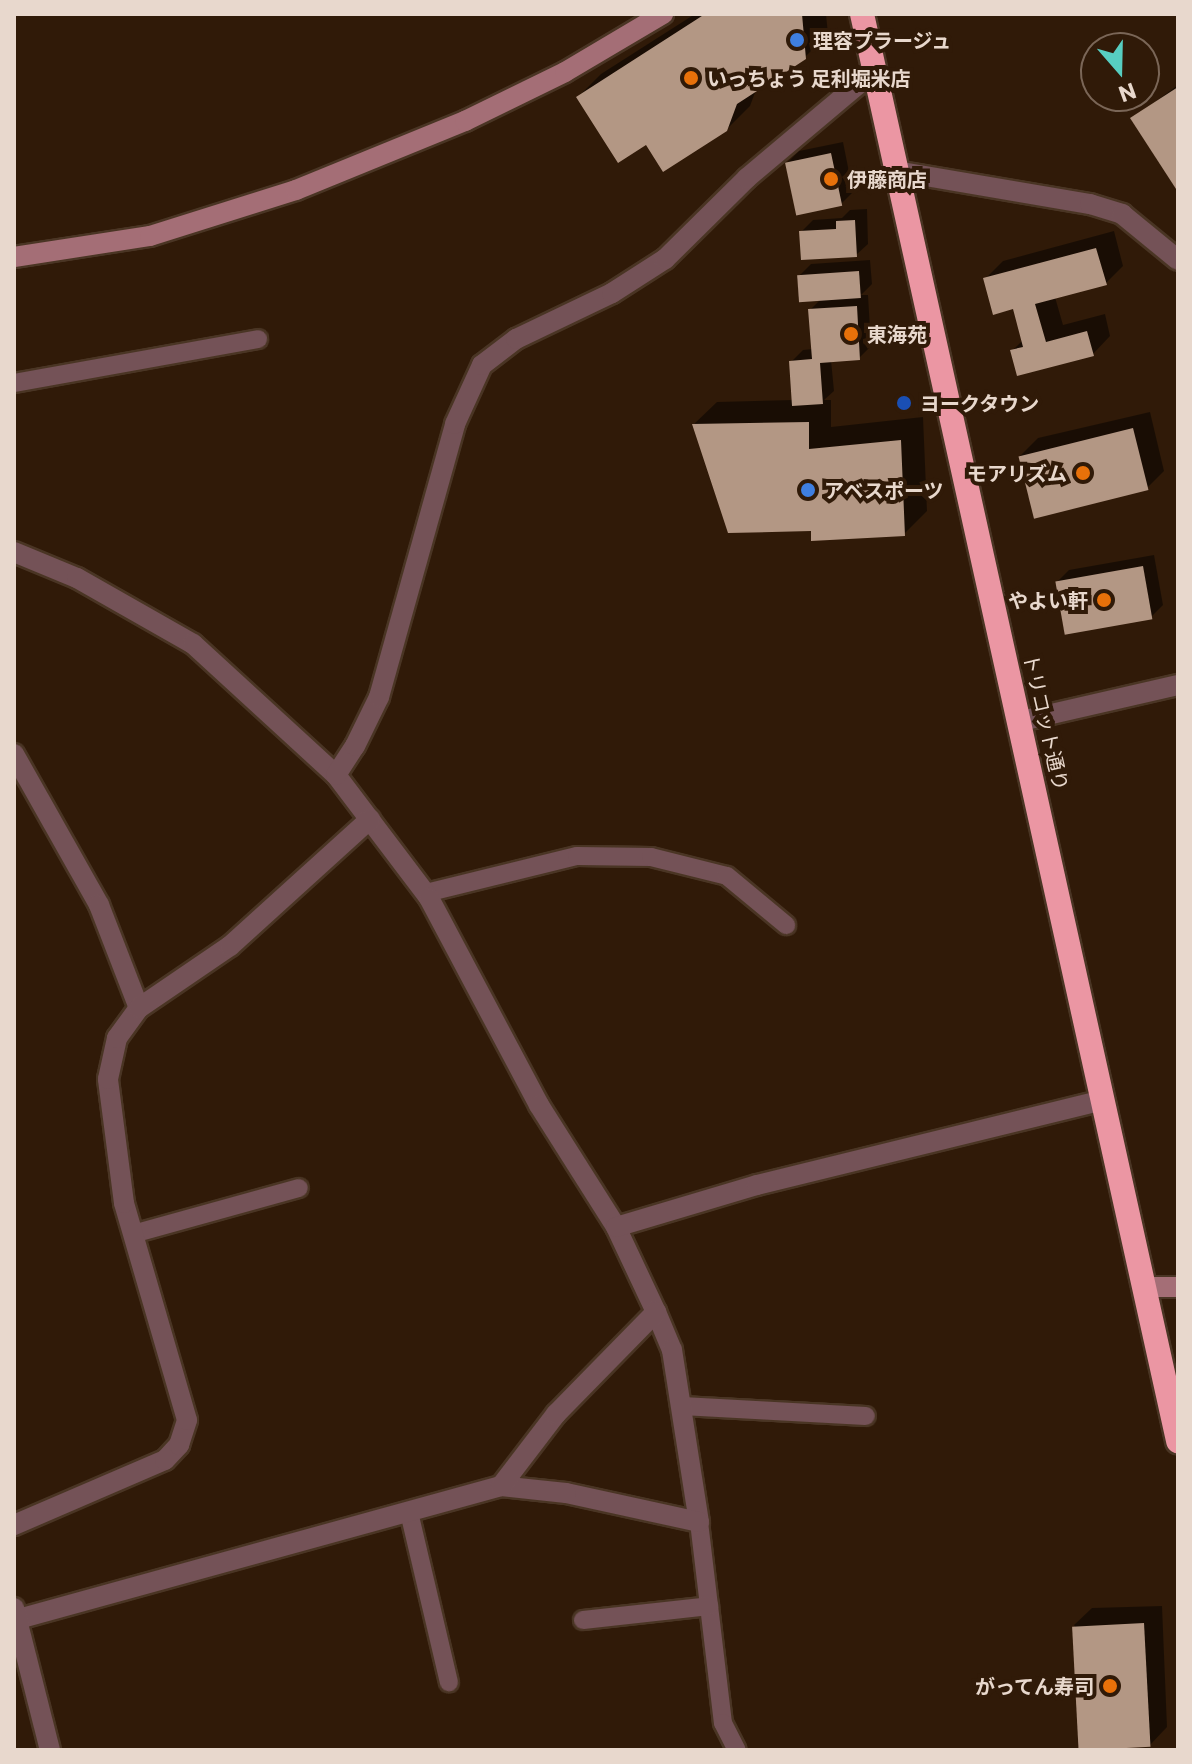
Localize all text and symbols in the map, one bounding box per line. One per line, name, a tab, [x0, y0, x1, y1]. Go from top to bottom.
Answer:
place label: 理容プラージュ	[813, 28, 953, 52]
marker: 理容プラージュ	[788, 31, 806, 49]
north arrow	[1080, 32, 1160, 112]
place label: いっちょう 足利堀米店	[707, 66, 911, 90]
marker: いっちょう 足利堀米店	[682, 69, 700, 87]
text: N	[1115, 78, 1140, 109]
place label: 伊藤商店	[847, 167, 927, 191]
marker: 伊藤商店	[822, 170, 840, 188]
place label: 東海苑	[867, 322, 927, 346]
marker: 東海苑	[842, 325, 860, 343]
place label: ヨークタウン	[920, 391, 1040, 415]
marker: ヨークタウン	[895, 394, 913, 412]
place label: モアリズム	[967, 461, 1067, 485]
marker: モアリズム	[1074, 464, 1092, 482]
place label: アベスポーツ	[824, 478, 944, 502]
marker: アベスポーツ	[799, 481, 817, 499]
place label: やよい軒	[1008, 588, 1088, 612]
marker: やよい軒	[1095, 591, 1113, 609]
street label: トリコット通り	[1019, 651, 1073, 793]
place label: がってん寿司	[974, 1674, 1094, 1698]
marker: がってん寿司	[1101, 1677, 1119, 1695]

